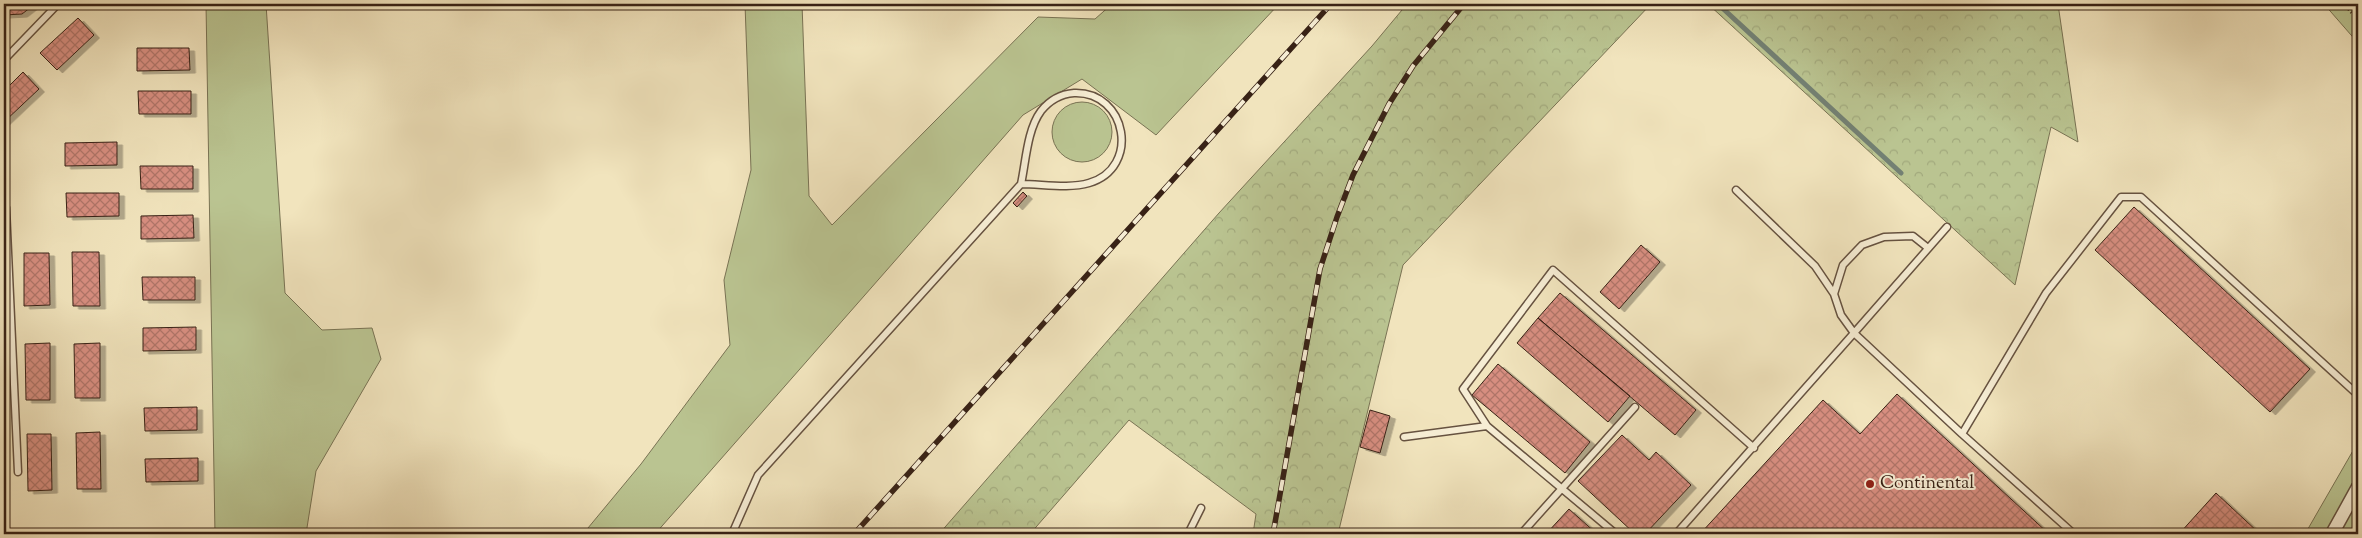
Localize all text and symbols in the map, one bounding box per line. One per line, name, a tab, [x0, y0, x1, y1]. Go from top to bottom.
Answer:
place label: Continental	[1880, 471, 1974, 497]
marker: Continental	[1864, 478, 1876, 490]

